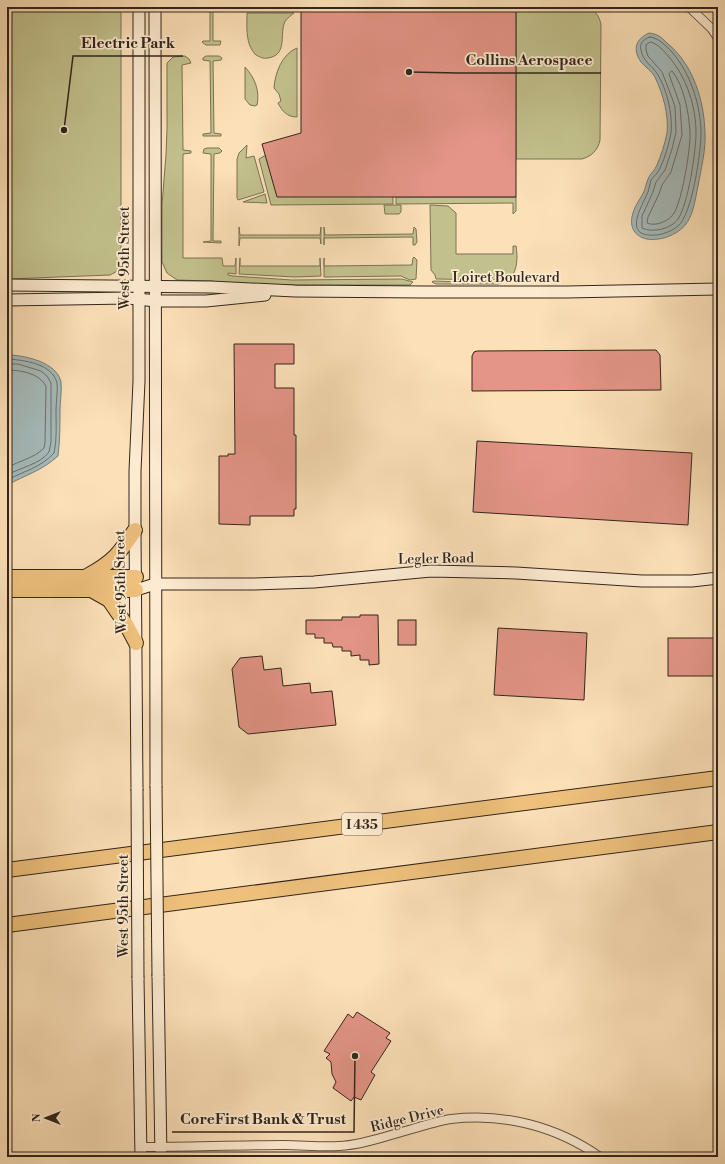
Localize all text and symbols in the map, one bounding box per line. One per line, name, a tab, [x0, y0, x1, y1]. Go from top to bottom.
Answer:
callout: Electric Park	[73, 29, 183, 56]
text: Electric Park	[81, 34, 176, 53]
callout: Collins Aerospace	[458, 46, 601, 73]
text: Collins Aerospace	[466, 51, 592, 70]
street label: West 95th Street	[116, 206, 134, 311]
street label: Loiret Boulevard	[452, 269, 560, 287]
street label: West 95th Street	[111, 530, 131, 635]
street label: Legler Road	[398, 549, 474, 569]
road number: I 435	[342, 813, 382, 835]
street label: West 95th Street	[115, 854, 133, 959]
north arrow	[26, 1098, 66, 1138]
street label: Ridge Drive	[369, 1101, 446, 1137]
callout: CoreFirst Bank & Trust	[172, 1105, 354, 1132]
text: CoreFirst Bank & Trust	[180, 1110, 347, 1129]
text: N	[30, 1113, 44, 1122]

